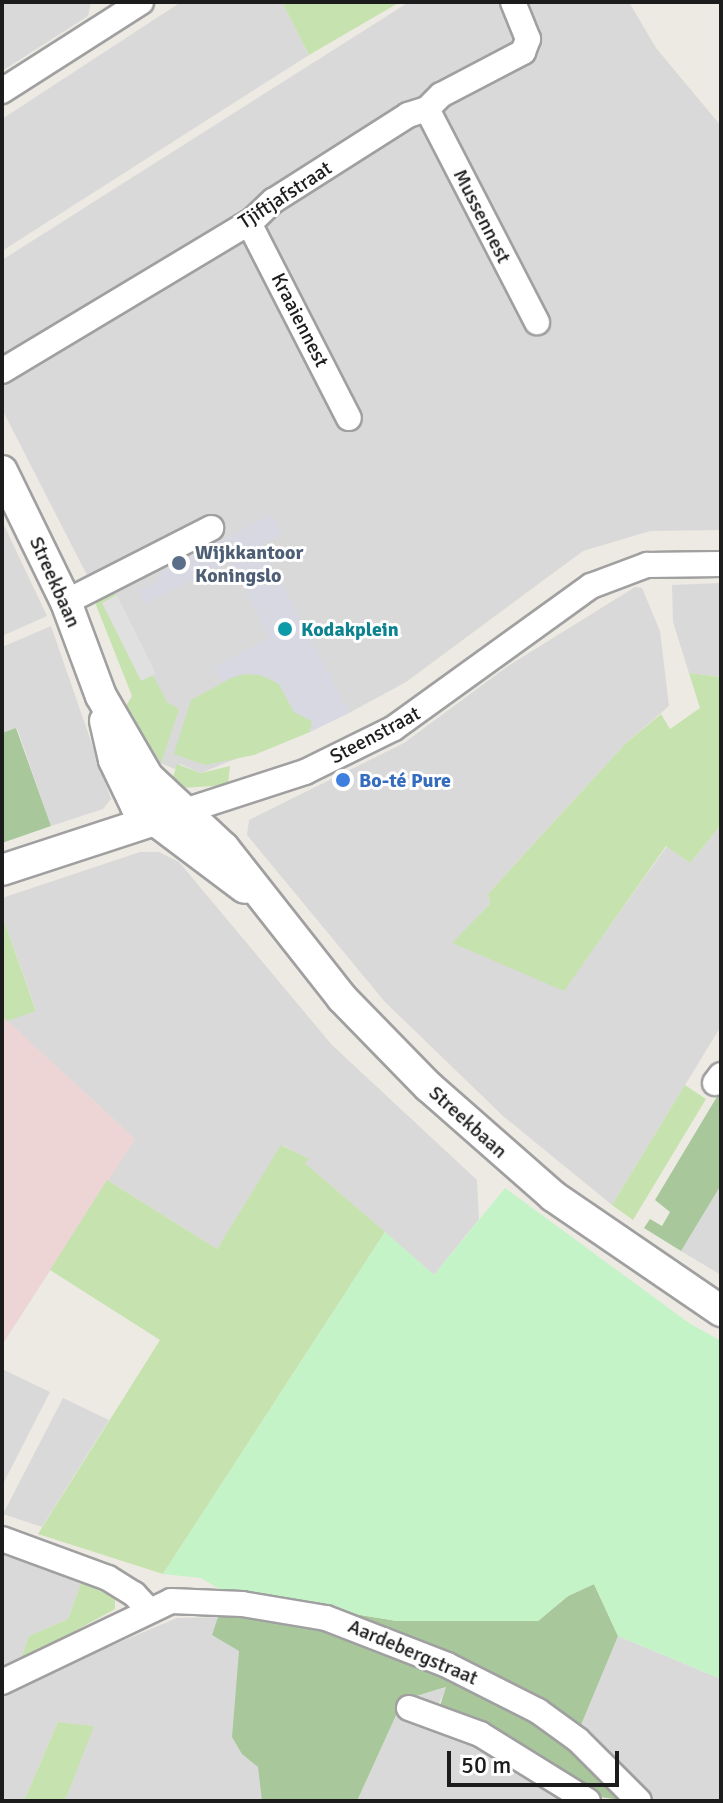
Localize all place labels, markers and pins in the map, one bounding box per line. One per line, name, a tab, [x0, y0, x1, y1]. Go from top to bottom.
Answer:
place label: Wijkkantoor Koningslo	[195, 540, 303, 587]
marker: Wijkkantoor Koningslo	[170, 554, 188, 572]
place label: Kodakplein	[301, 617, 399, 641]
marker: Kodakplein	[276, 620, 294, 638]
place label: Bo-té Pure	[359, 768, 451, 792]
marker: Bo-té Pure	[334, 771, 352, 789]

